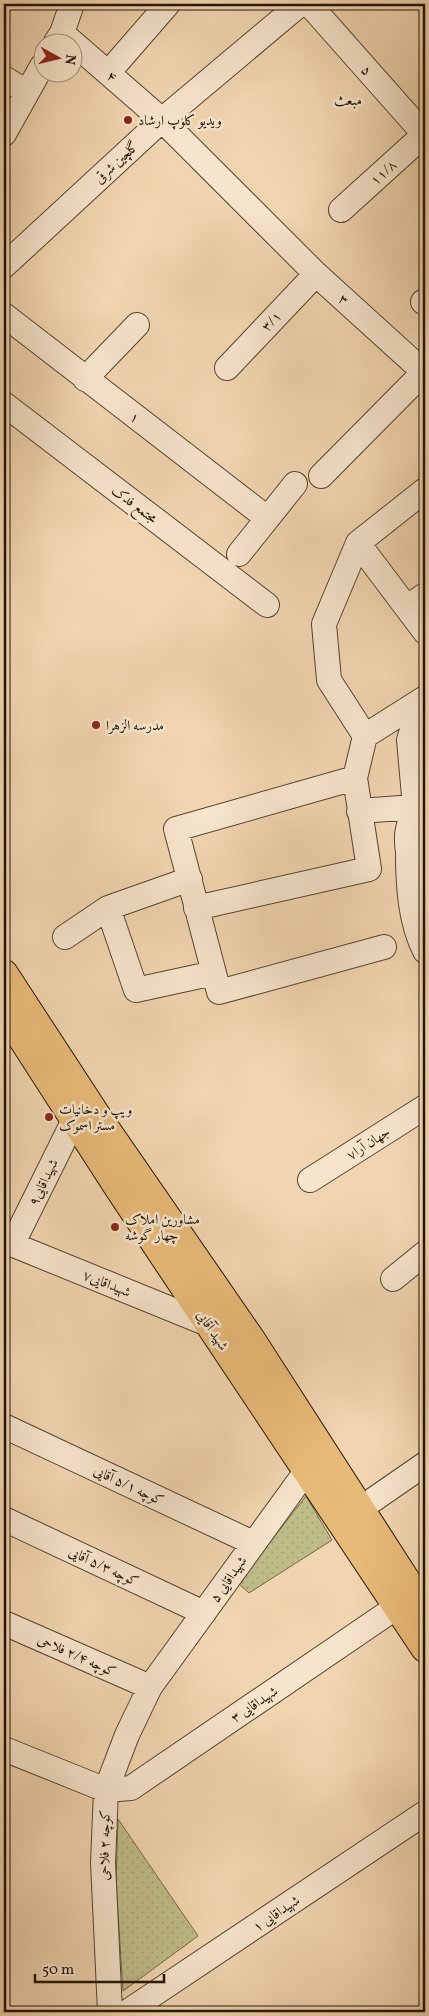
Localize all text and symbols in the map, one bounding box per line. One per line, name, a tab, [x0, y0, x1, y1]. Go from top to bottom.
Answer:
north arrow	[32, 32, 82, 82]
text: N	[59, 53, 80, 66]
street label: ۵	[356, 62, 376, 80]
street label: ۴	[102, 67, 120, 87]
district label: مبعث	[334, 91, 362, 112]
place label: ویدیو کلوپ ارشاد	[138, 112, 222, 131]
marker: ویدیو کلوپ ارشاد	[122, 114, 134, 126]
street label: گلچین شرقی	[91, 138, 143, 189]
street label: ۱۱/۸	[367, 156, 401, 190]
street label: ۳	[334, 290, 352, 310]
street label: ۳/۱	[258, 308, 286, 336]
street label: ۱	[125, 408, 143, 428]
street label: مجتمع فدک	[105, 482, 161, 531]
place label: مدرسه الزهرا	[106, 717, 164, 736]
marker: مدرسه الزهرا	[90, 719, 102, 731]
place label: ویپ و دخانیات مستر اسموک	[59, 1101, 132, 1136]
marker: ویپ و دخانیات مستر اسموک	[43, 1111, 55, 1123]
street label: جهان آرا۷	[343, 1123, 394, 1165]
street label: شهیداقایی۹	[25, 1156, 64, 1209]
place label: مشاورین املاک چهار گوشه	[125, 1211, 200, 1246]
marker: مشاورین املاک چهار گوشه	[109, 1221, 121, 1233]
street label: شهیداقایی۷	[80, 1266, 133, 1303]
street label: شهید آقایی	[191, 1307, 232, 1355]
street label: کوچه ۵/۱ آقایی	[90, 1462, 167, 1511]
street label: کوچه ۵/۳ آقایی	[65, 1543, 142, 1592]
street label: ۵ شهیداقایی	[206, 1553, 252, 1607]
street label: کوچه ۲/۴ فلاحی	[34, 1631, 119, 1682]
street label: ۳ شهیداقایی	[228, 1682, 282, 1728]
street label: کوچه ۲ فلاحی	[95, 1809, 116, 1881]
street label: ۱ شهیداقایی	[250, 1891, 304, 1937]
scale bar	[35, 1951, 164, 1983]
text: 50 m	[42, 1960, 74, 1981]

